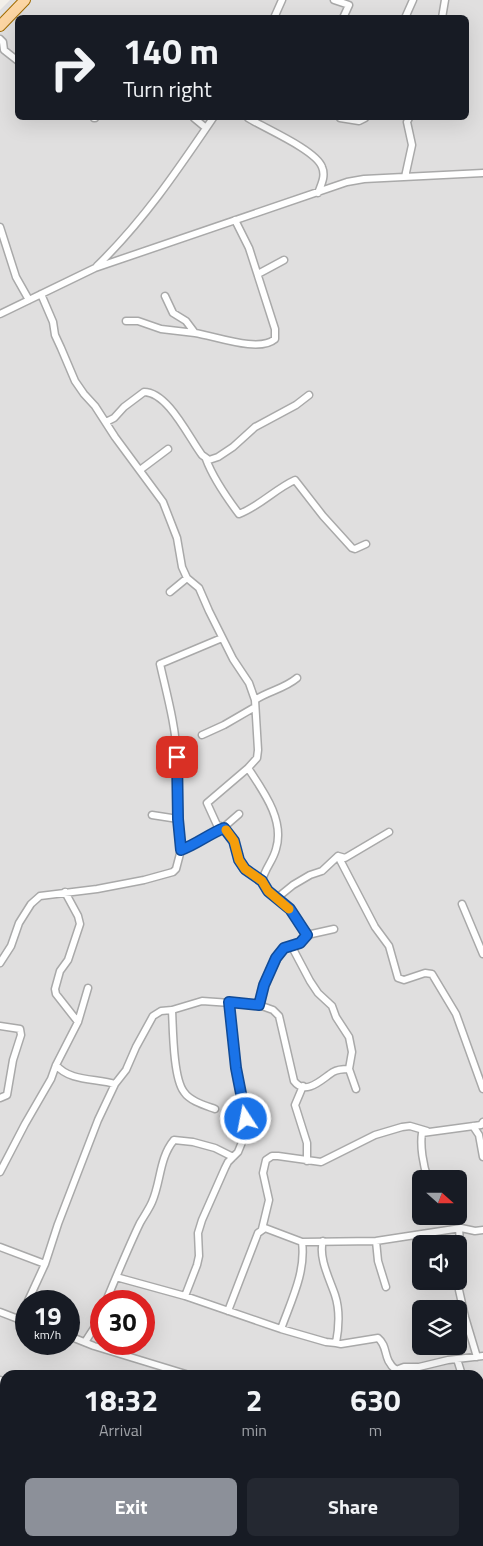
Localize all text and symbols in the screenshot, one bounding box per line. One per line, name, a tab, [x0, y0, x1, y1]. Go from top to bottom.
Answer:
text: 140 m	[123, 24, 219, 78]
icon: right	[40, 35, 105, 100]
text: Turn right	[123, 72, 212, 106]
pin	[156, 736, 198, 778]
icon: arrive	[163, 743, 191, 771]
position arrow	[219, 1092, 271, 1144]
north arrow	[412, 1170, 468, 1225]
map controls	[412, 1170, 467, 1355]
button: sound	[412, 1235, 467, 1290]
speed limit sign: 30	[90, 1290, 155, 1355]
text: 19	[33, 1297, 62, 1335]
button: layers	[412, 1300, 467, 1355]
text: km/h	[34, 1325, 61, 1344]
text: 18:32	[83, 1377, 158, 1423]
text: 2	[246, 1377, 263, 1423]
text: 630	[350, 1377, 401, 1423]
text: Arrival	[99, 1418, 142, 1442]
text: min	[241, 1418, 267, 1442]
text: m	[369, 1418, 382, 1442]
button: Exit	[25, 1478, 237, 1536]
button: Share	[247, 1478, 459, 1536]

